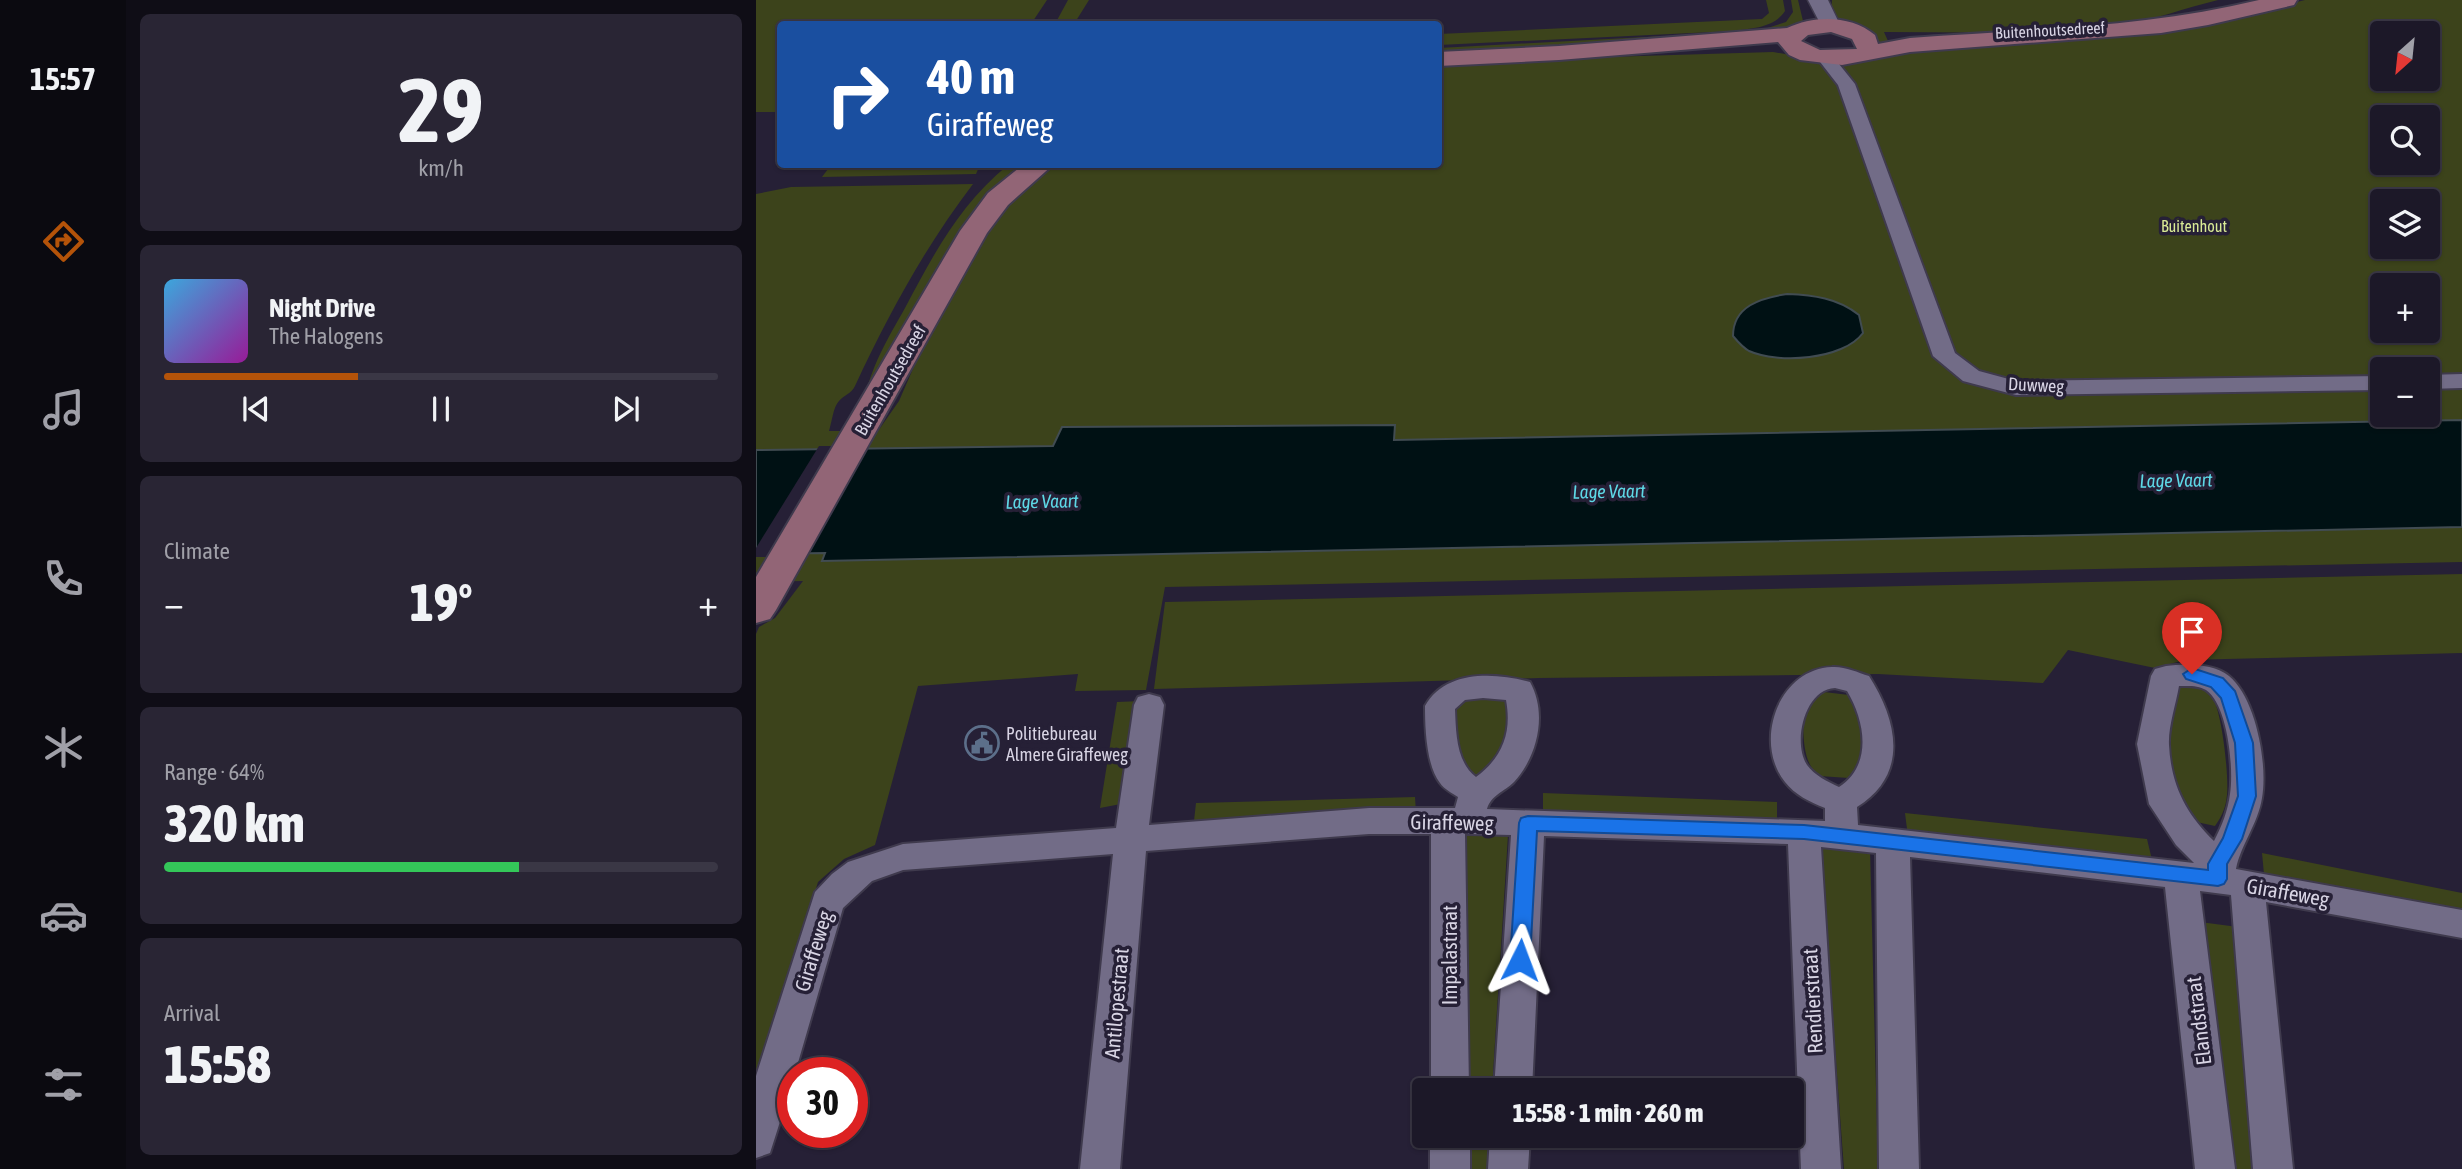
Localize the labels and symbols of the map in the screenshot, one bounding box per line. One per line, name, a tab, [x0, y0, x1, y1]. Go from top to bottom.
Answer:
street label: Buitenhoutsedreef	[1995, 18, 2106, 42]
north arrow	[2370, 21, 2440, 91]
park label: Buitenhout	[2161, 217, 2227, 235]
street label: Buitenhoutsedreef	[850, 321, 930, 439]
street label: Duwweg	[2007, 373, 2065, 397]
water label: Lage Vaart	[2139, 468, 2213, 492]
water label: Lage Vaart	[1572, 479, 1646, 503]
water label: Lage Vaart	[1005, 489, 1079, 513]
pin	[2162, 602, 2222, 674]
place label: Politiebureau Almere Giraffeweg	[1006, 723, 1128, 765]
public building icon: Politiebureau Almere Giraffeweg	[963, 724, 1001, 762]
street label: Giraffeweg	[1410, 809, 1494, 835]
street label: Giraffeweg	[2245, 873, 2331, 911]
street label: Impalastraat	[1437, 905, 1461, 1005]
street label: Giraffeweg	[789, 908, 837, 994]
position arrow	[1483, 923, 1557, 997]
street label: Antilopestraat	[1099, 947, 1133, 1059]
street label: Rendierstraat	[1797, 948, 1827, 1054]
street label: Elandstraat	[2181, 975, 2215, 1067]
speed limit sign: 30	[777, 1057, 868, 1148]

